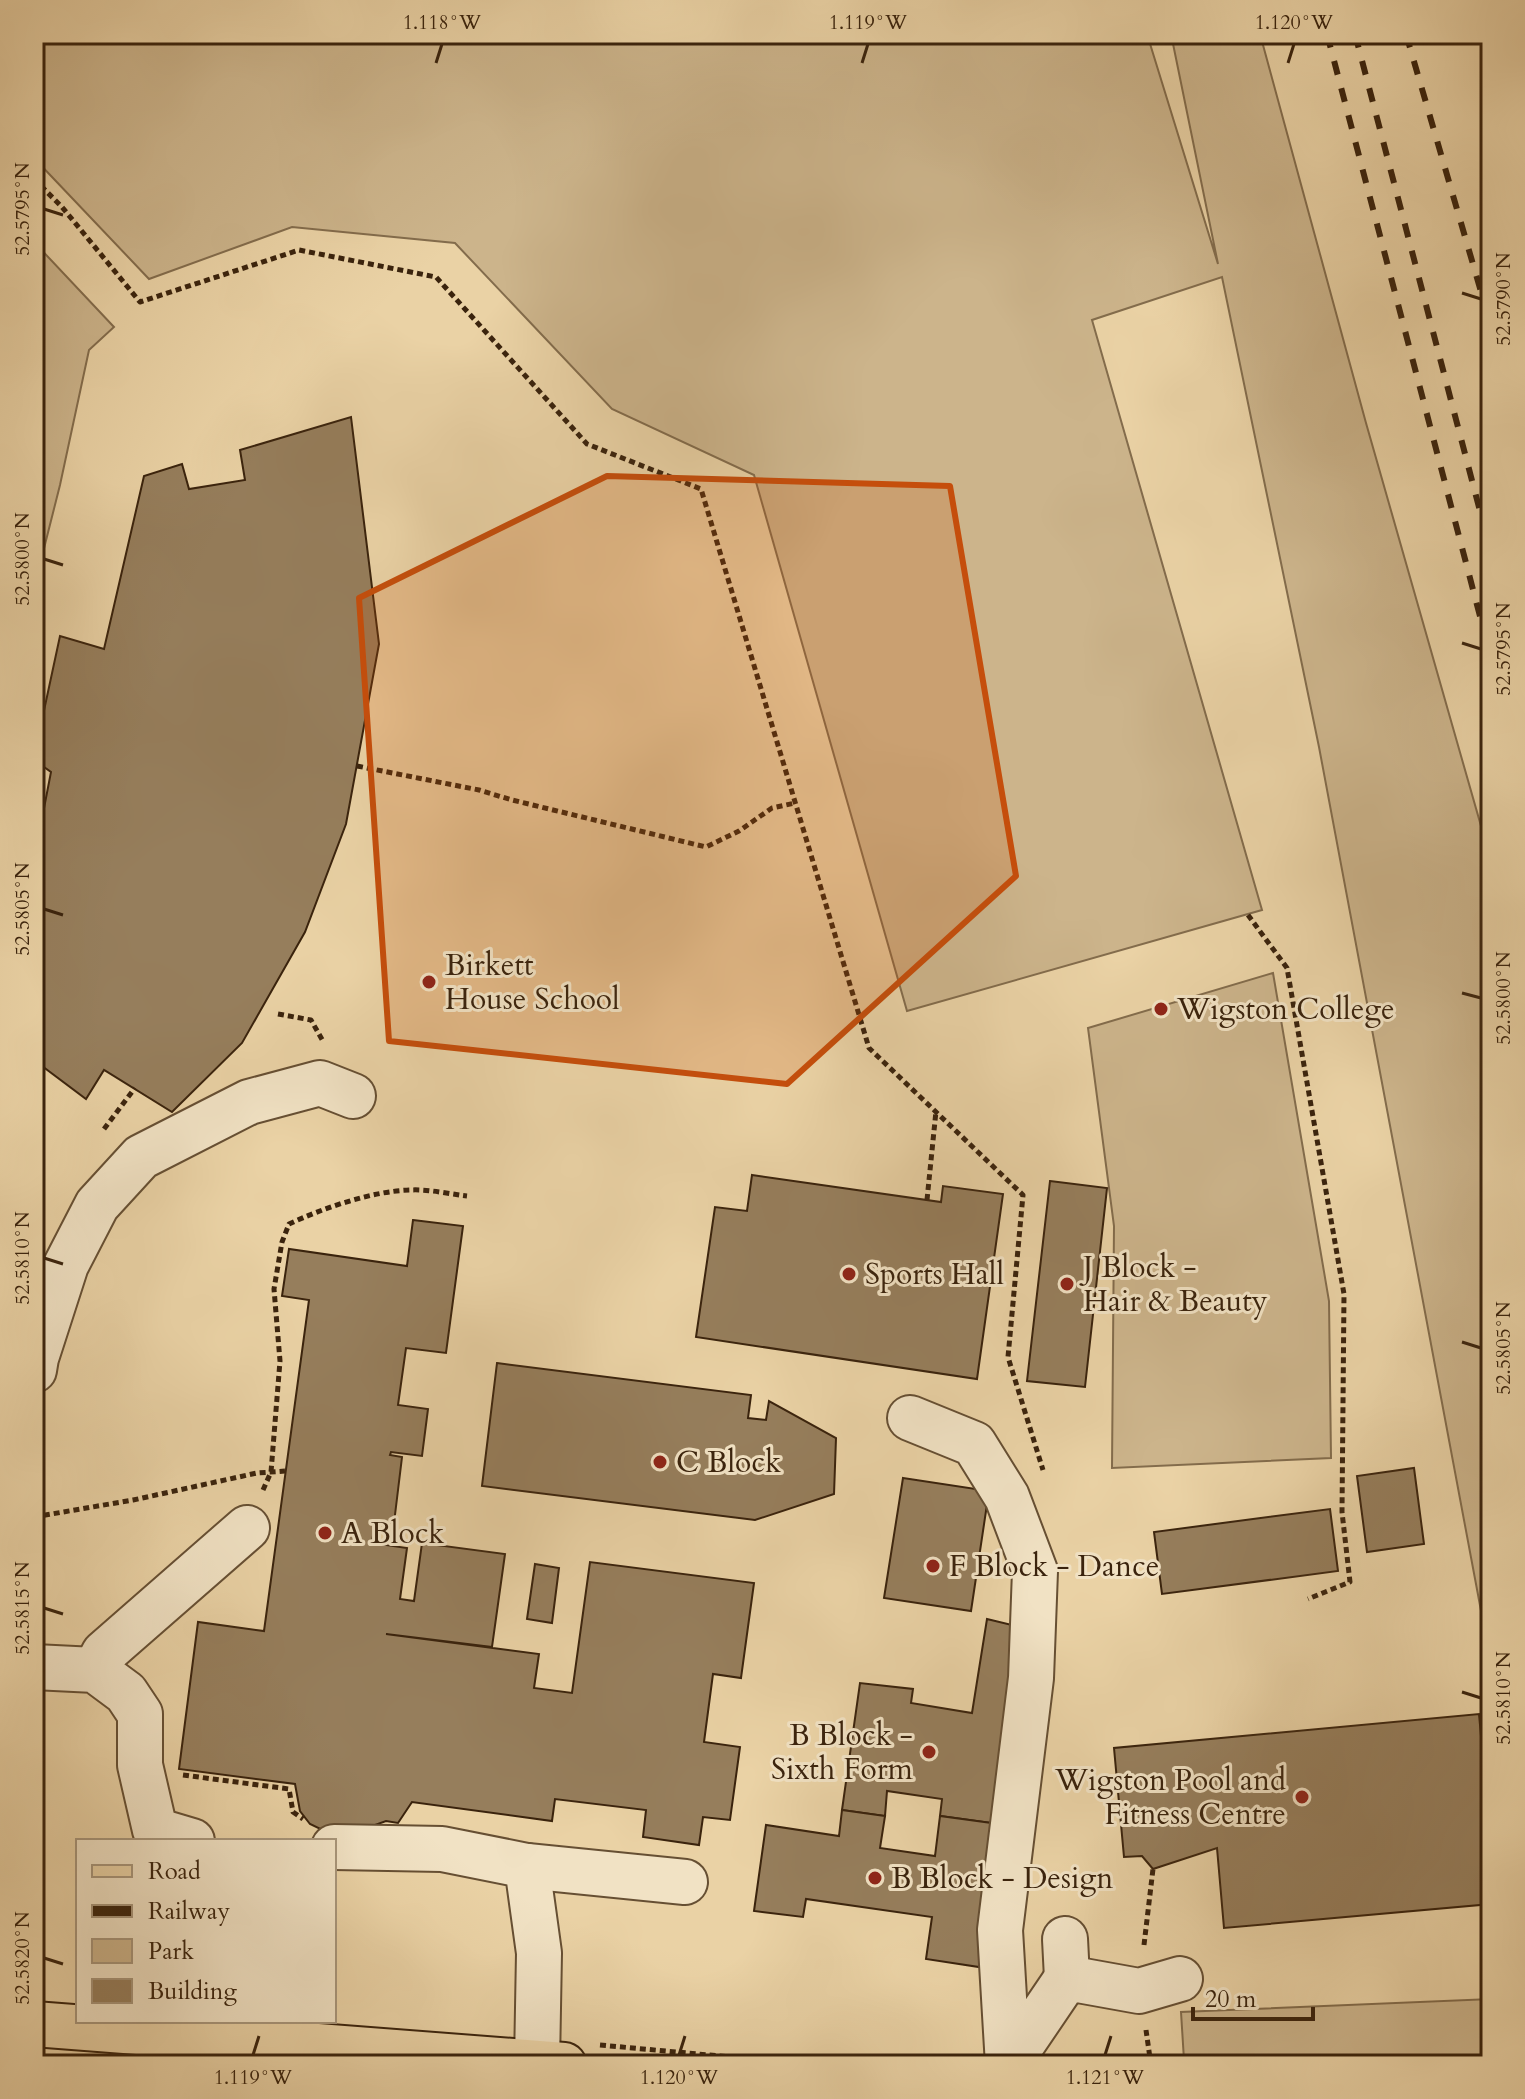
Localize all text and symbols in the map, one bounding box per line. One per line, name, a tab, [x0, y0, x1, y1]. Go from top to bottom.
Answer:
text: 1.118°W	[403, 9, 482, 36]
text: 1.119°W	[829, 9, 908, 36]
text: 1.120°W	[1255, 9, 1334, 36]
text: 52.5795°N	[9, 162, 36, 256]
text: 52.5790°N	[1490, 252, 1517, 346]
text: 52.5800°N	[9, 512, 36, 606]
text: 52.5795°N	[1490, 602, 1517, 696]
text: 52.5805°N	[9, 862, 36, 956]
place label: Birkett House School	[445, 945, 620, 1020]
text: 52.5800°N	[1490, 951, 1517, 1045]
marker: Birkett House School	[420, 973, 438, 991]
place label: Wigston College	[1176, 989, 1395, 1030]
marker: Wigston College	[1152, 1000, 1170, 1018]
text: 52.5810°N	[9, 1211, 36, 1305]
place label: J Block - Hair & Beauty	[1079, 1247, 1268, 1322]
place label: Sports Hall	[865, 1254, 1004, 1295]
marker: Sports Hall	[840, 1265, 858, 1283]
marker: J Block - Hair & Beauty	[1058, 1275, 1076, 1293]
text: 52.5805°N	[1490, 1301, 1517, 1395]
place label: C Block	[676, 1442, 781, 1483]
marker: C Block	[651, 1453, 669, 1471]
place label: A Block	[341, 1513, 444, 1554]
marker: A Block	[316, 1524, 334, 1542]
place label: F Block - Dance	[949, 1546, 1159, 1587]
marker: F Block - Dance	[924, 1557, 942, 1575]
text: 52.5815°N	[9, 1561, 36, 1655]
text: 52.5810°N	[1490, 1651, 1517, 1745]
place label: B Block - Sixth Form	[771, 1715, 914, 1790]
marker: B Block - Sixth Form	[920, 1743, 938, 1761]
place label: Wigston Pool and Fitness Centre	[1054, 1760, 1286, 1835]
marker: Wigston Pool and Fitness Centre	[1293, 1788, 1311, 1806]
legend	[76, 1839, 336, 2023]
text: Road	[148, 1855, 201, 1888]
place label: B Block - Design	[891, 1858, 1113, 1899]
marker: B Block - Design	[866, 1869, 884, 1887]
text: Railway	[148, 1895, 230, 1928]
text: 52.5820°N	[9, 1911, 36, 2005]
text: Park	[148, 1935, 194, 1968]
scale bar	[1193, 1971, 1313, 2021]
text: Building	[148, 1975, 238, 2008]
text: 20 m	[1205, 1983, 1257, 2016]
text: 1.119°W	[214, 2064, 293, 2091]
text: 1.120°W	[640, 2064, 719, 2091]
text: 1.121°W	[1066, 2064, 1145, 2091]

